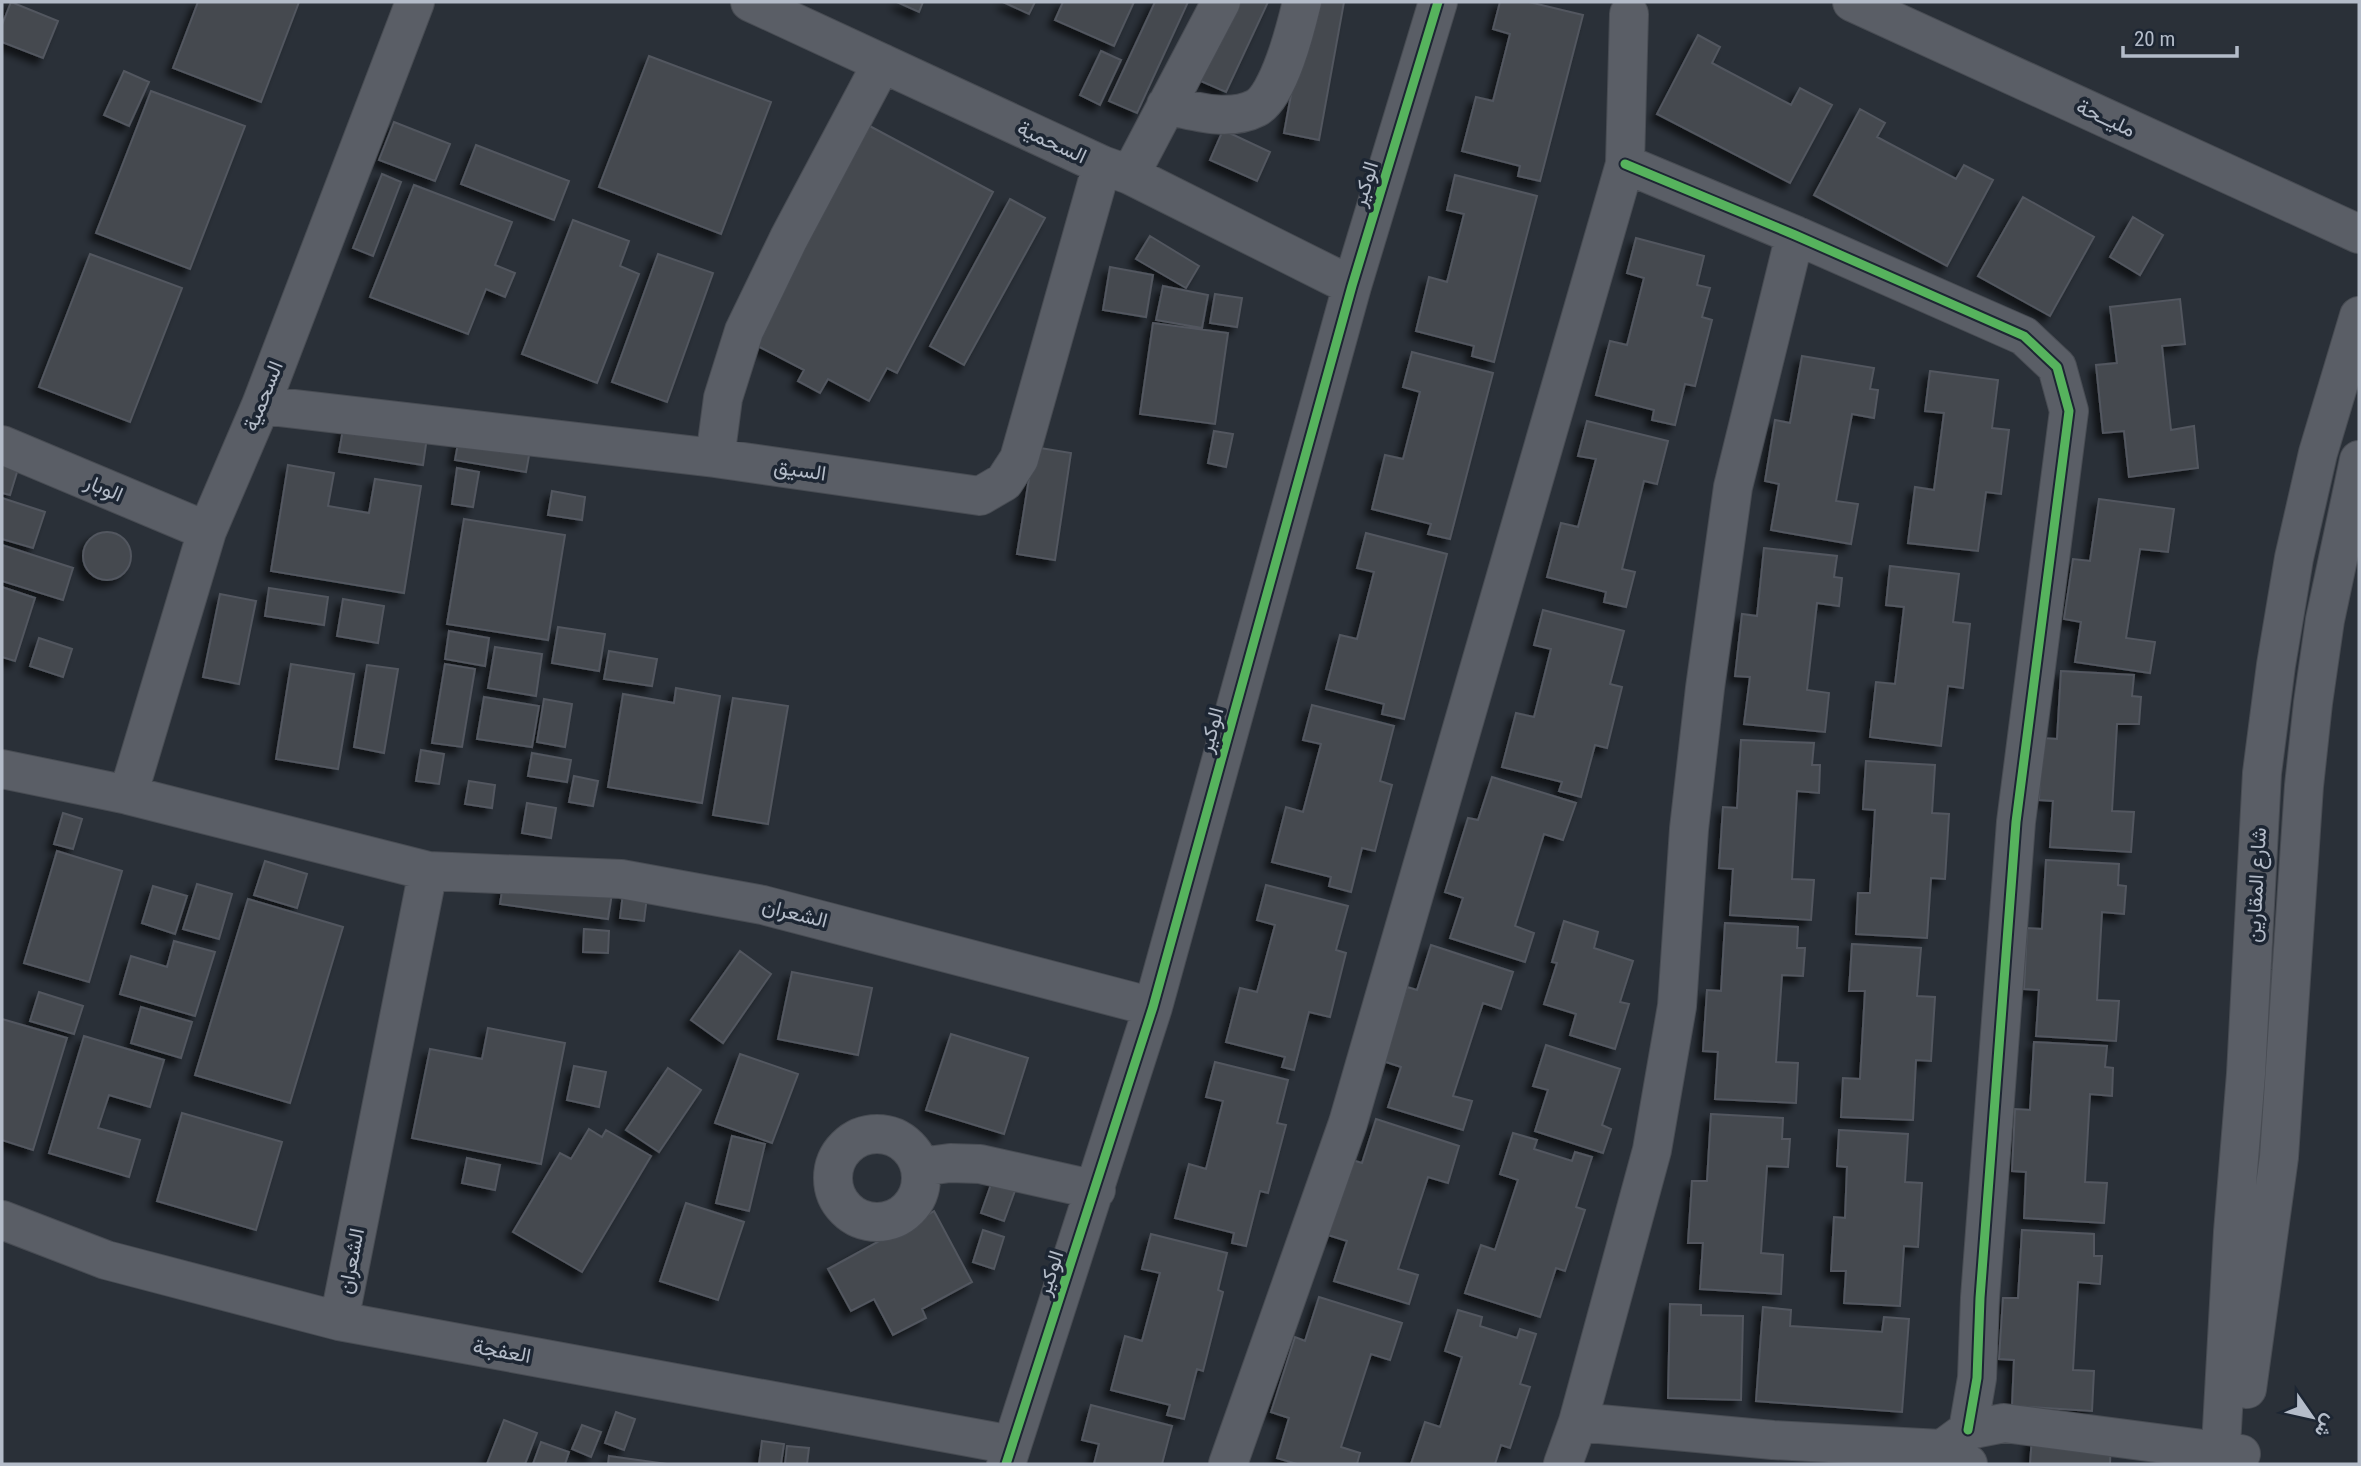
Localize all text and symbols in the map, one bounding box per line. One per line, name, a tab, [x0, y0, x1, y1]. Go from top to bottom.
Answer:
scale bar	[2123, 14, 2237, 58]
text: 20 m	[2134, 27, 2175, 51]
street label: مليــحة	[2073, 94, 2139, 142]
street label: السحمية	[1014, 116, 1090, 168]
street label: الوكير	[1347, 158, 1384, 211]
street label: السحمية	[238, 357, 288, 435]
street label: السيق	[772, 454, 828, 486]
street label: الوبار	[80, 469, 127, 508]
street label: الوكير	[1193, 705, 1230, 757]
street label: شارع المقارين	[2241, 827, 2273, 943]
street label: الشعران	[760, 893, 830, 934]
street label: الشعران	[333, 1226, 370, 1296]
street label: الوكير	[1031, 1247, 1069, 1300]
street label: العفجة	[471, 1334, 533, 1368]
north arrow	[2277, 1382, 2347, 1452]
text: ش	[2310, 1410, 2342, 1442]

